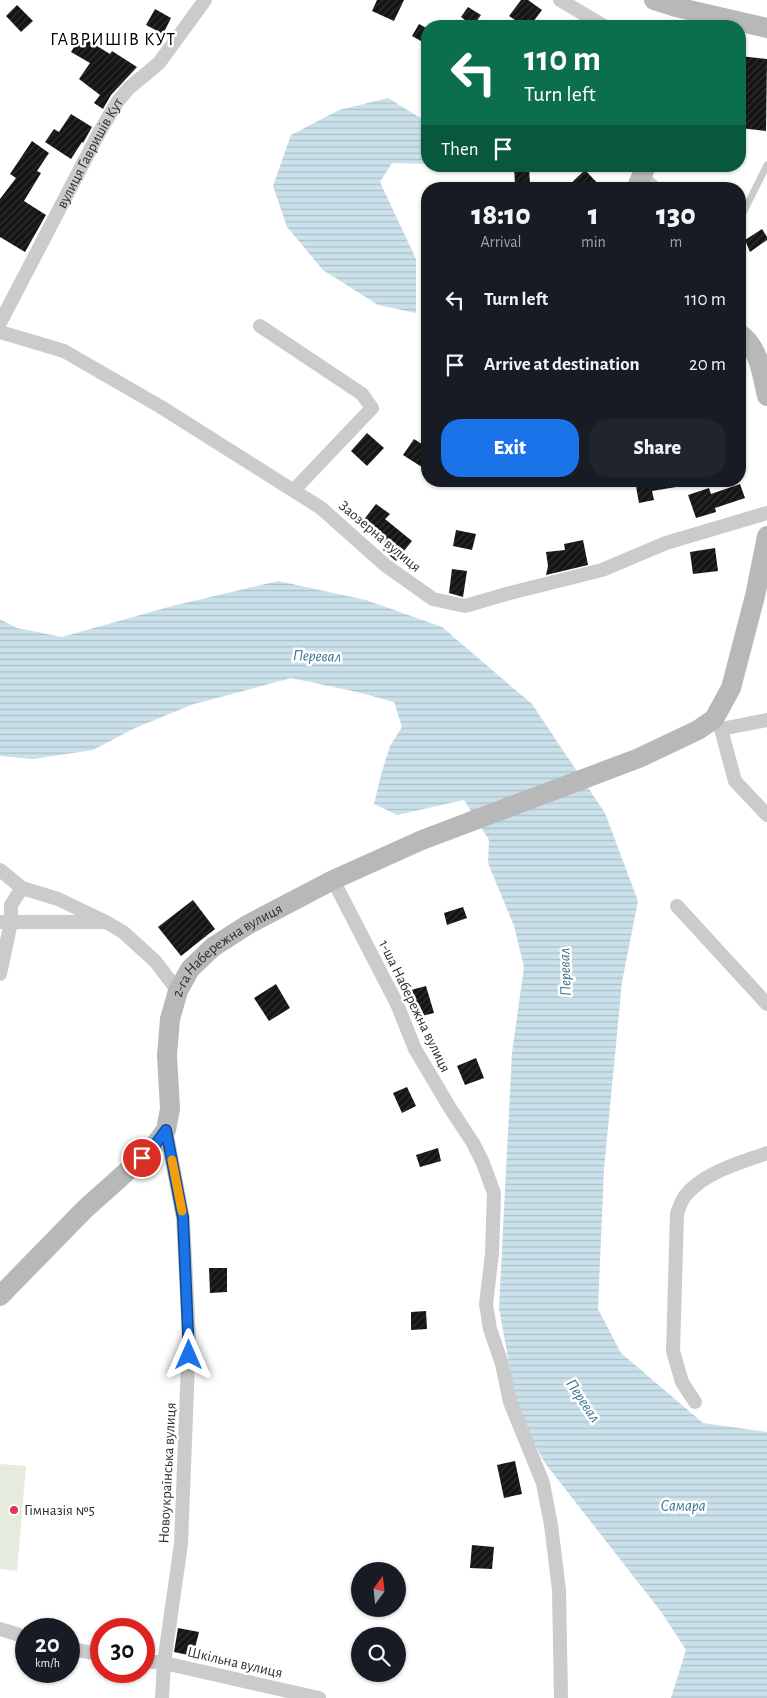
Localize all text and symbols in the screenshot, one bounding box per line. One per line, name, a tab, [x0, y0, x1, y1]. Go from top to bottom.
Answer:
district label: ГАВРИШІВ КУТ	[50, 31, 176, 49]
icon: left	[441, 40, 506, 105]
text: 110 m	[524, 42, 601, 77]
text: Turn left	[524, 83, 596, 105]
street label: вулиця Гавришів Кут	[54, 95, 126, 211]
icon: arrive	[489, 135, 517, 163]
text: Then	[441, 140, 479, 159]
text: 18:10	[471, 200, 531, 230]
text: 1	[588, 200, 599, 230]
text: 130	[656, 200, 696, 230]
text: Arrival	[480, 234, 522, 250]
text: min	[581, 234, 606, 250]
text: m	[670, 234, 682, 250]
icon: left	[441, 286, 469, 314]
text: Turn left	[484, 290, 548, 309]
text: 110 m	[685, 290, 726, 309]
icon: arrive	[441, 351, 469, 379]
text: Arrive at destination	[484, 355, 640, 374]
text: 20 m	[689, 355, 726, 374]
button: Exit	[441, 419, 579, 477]
button: Share	[589, 419, 726, 477]
street label: Заозерна вулиця	[336, 498, 424, 575]
water label: Перевал	[293, 647, 341, 666]
street label: 2-га Набережна вулиця	[170, 901, 285, 999]
street label: 1-ша Набережна вулиця	[376, 938, 453, 1075]
water label: Перевал	[556, 948, 575, 996]
pin	[121, 1137, 163, 1179]
icon: arrive	[128, 1144, 156, 1172]
position arrow	[162, 1328, 214, 1380]
water label: Перевал	[562, 1376, 603, 1426]
street label: Новоукраїнська вулиця	[156, 1402, 179, 1544]
water label: Самара	[660, 1498, 706, 1515]
place label: Гімназія №5	[24, 1503, 95, 1518]
marker: Гімназія №5	[8, 1504, 20, 1516]
north arrow	[351, 1562, 406, 1618]
map controls	[351, 1562, 406, 1682]
speed limit sign: 30	[90, 1618, 155, 1683]
button: search	[351, 1627, 406, 1682]
text: 20	[35, 1632, 60, 1657]
street label: Шкільна вулиця	[186, 1644, 284, 1681]
text: km/h	[35, 1657, 60, 1669]

